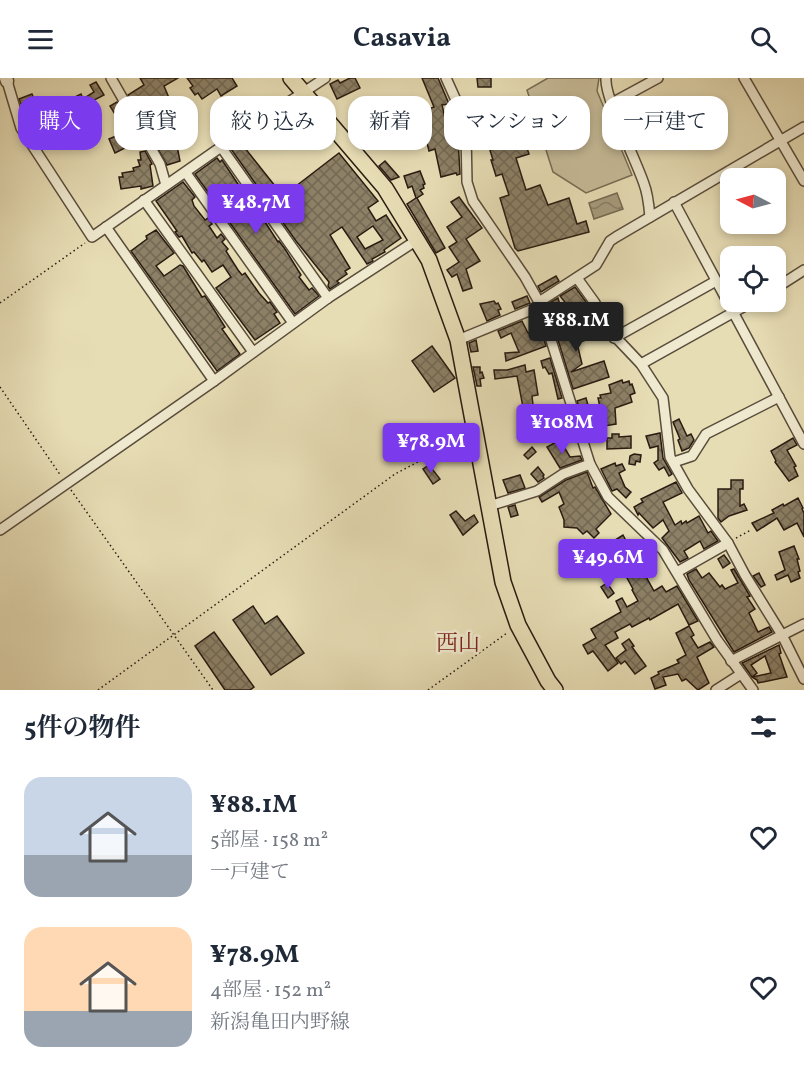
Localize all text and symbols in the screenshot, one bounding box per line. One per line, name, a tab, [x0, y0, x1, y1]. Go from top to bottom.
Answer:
text: Casavia	[353, 20, 451, 58]
icon: menu	[24, 23, 57, 56]
icon: search	[747, 23, 780, 56]
chip: 購入	[18, 96, 102, 150]
chip: 賃貸	[114, 96, 198, 150]
chip: 絞り込み	[210, 96, 336, 150]
chip: 新着	[348, 96, 432, 150]
chip: マンション	[444, 96, 590, 150]
chip: 一戸建て	[602, 96, 728, 150]
north arrow	[720, 168, 786, 234]
map controls	[720, 168, 786, 312]
pin: ¥48.7M	[207, 184, 305, 235]
text: ¥48.7M	[221, 189, 291, 217]
button: locate	[720, 246, 786, 312]
pin: ¥88.1M	[527, 302, 625, 353]
text: ¥88.1M	[542, 307, 610, 335]
pin: ¥108M	[520, 404, 604, 455]
text: ¥108M	[530, 409, 594, 437]
pin: ¥78.9M	[382, 423, 480, 474]
text: ¥78.9M	[397, 428, 465, 456]
pin: ¥49.6M	[559, 539, 657, 590]
text: ¥49.6M	[572, 544, 644, 572]
district label: 西山	[436, 629, 480, 660]
icon: filters	[747, 710, 780, 743]
text: 5件の物件	[24, 711, 141, 747]
text: ¥88.1M	[210, 787, 297, 823]
icon: home	[72, 801, 144, 873]
icon: heart	[747, 821, 780, 854]
text: 5部屋 · 158 m²	[210, 827, 328, 855]
text: 一戸建て	[210, 859, 290, 887]
text: ¥78.9M	[210, 937, 299, 973]
icon: home	[72, 951, 144, 1023]
icon: heart	[747, 971, 780, 1004]
text: 4部屋 · 152 m²	[210, 977, 331, 1005]
text: 新潟亀田内野線	[210, 1009, 350, 1037]

